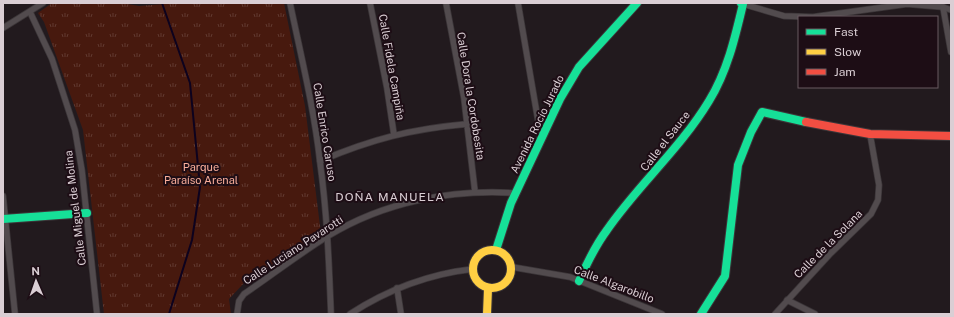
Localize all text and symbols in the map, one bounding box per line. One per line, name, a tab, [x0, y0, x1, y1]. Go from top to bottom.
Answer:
street label: Calle Fidela Campiña	[377, 13, 407, 121]
legend	[798, 16, 938, 88]
text: Fast	[834, 25, 859, 39]
street label: Calle Dora la Cordobesita	[455, 31, 487, 161]
text: Slow	[834, 45, 862, 59]
text: Jam	[834, 65, 856, 79]
street label: Avenida Rocío Jurado	[508, 73, 566, 175]
street label: Calle Enrico Caruso	[311, 82, 339, 182]
street label: Calle el Sauce	[638, 109, 692, 173]
street label: Calle Miguel de Molina	[62, 150, 88, 266]
park label: Parque Paraíso Arenal	[164, 161, 238, 186]
district label: DOÑA MANUELA	[335, 190, 445, 204]
street label: Calle de la Solana	[791, 207, 865, 281]
street label: Calle Luciano Pavarotti	[241, 213, 345, 287]
north arrow	[16, 261, 56, 301]
street label: Calle Algarobillo	[572, 263, 656, 305]
text: N	[31, 265, 40, 277]

